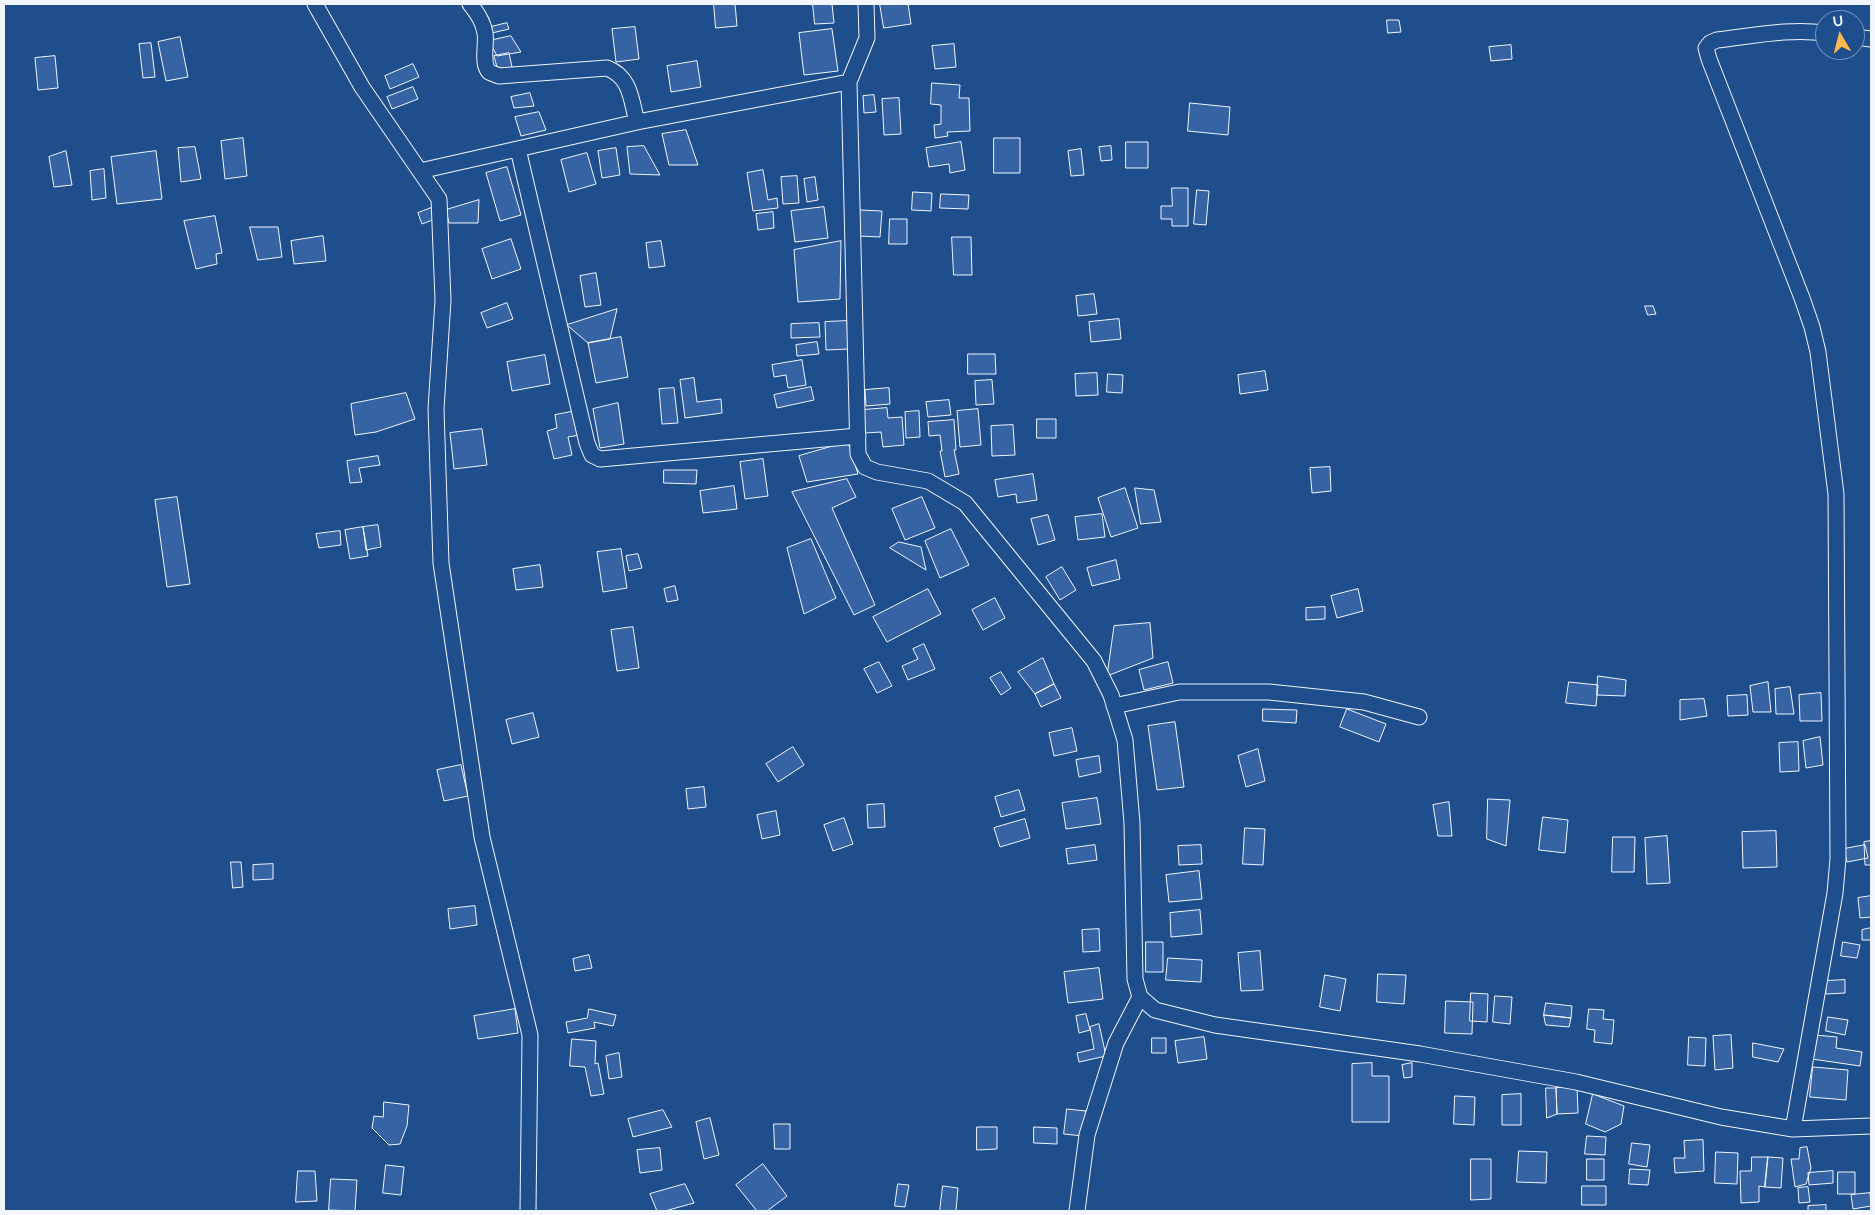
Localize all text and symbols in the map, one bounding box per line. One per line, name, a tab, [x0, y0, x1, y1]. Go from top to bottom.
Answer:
north arrow	[1815, 10, 1865, 60]
text: U	[1832, 12, 1844, 30]

